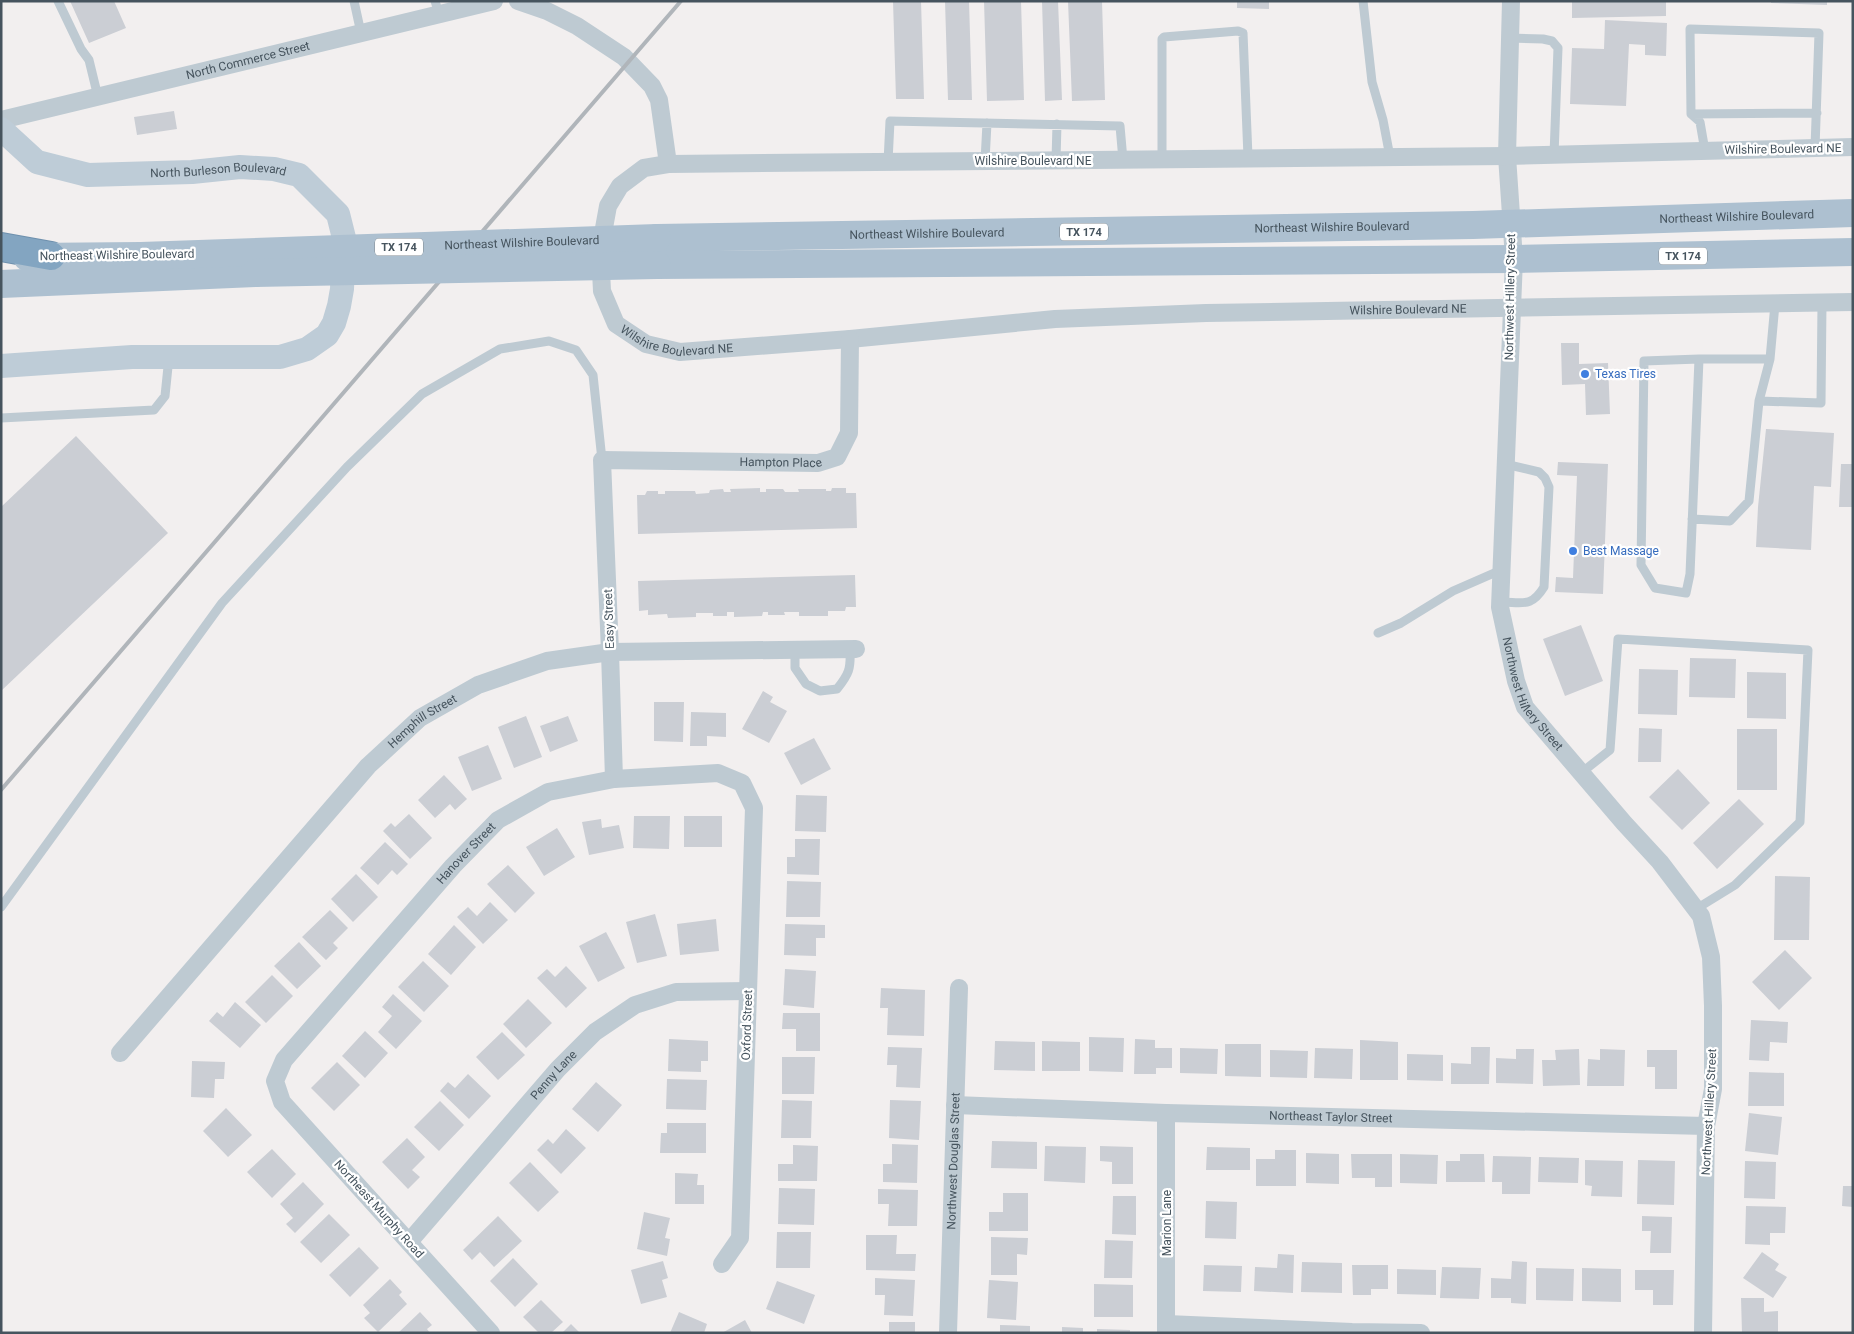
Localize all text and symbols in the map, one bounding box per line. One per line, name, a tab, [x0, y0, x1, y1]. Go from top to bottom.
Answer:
street label: North Commerce Street	[185, 39, 311, 82]
street label: Wilshire Boulevard NE	[1724, 141, 1842, 157]
street label: Wilshire Boulevard NE	[975, 154, 1092, 168]
street label: North Burleson Boulevard	[150, 160, 288, 180]
street label: Northeast Wilshire Boulevard	[1659, 207, 1814, 226]
street label: Northeast Wilshire Boulevard	[1254, 219, 1410, 235]
road number: TX 174	[1060, 223, 1108, 240]
street label: Northeast Wilshire Boulevard	[849, 225, 1005, 242]
street label: Northeast Wilshire Boulevard	[444, 233, 600, 252]
street label: Northwest Hillery Street	[1502, 233, 1518, 361]
road number: TX 174	[375, 238, 423, 256]
street label: Northeast Wilshire Boulevard	[39, 247, 195, 263]
road number: TX 174	[1659, 248, 1707, 264]
street label: Wilshire Boulevard NE	[1349, 302, 1467, 318]
street label: Wilshire Boulevard NE	[618, 322, 734, 359]
place label: Texas Tires	[1595, 367, 1656, 381]
marker: Texas Tires	[1579, 368, 1591, 380]
street label: Hampton Place	[739, 455, 824, 470]
place label: Best Massage	[1583, 544, 1659, 558]
marker: Best Massage	[1567, 545, 1579, 557]
street label: Easy Street	[601, 589, 617, 649]
street label: Northwest Hillery Street	[1500, 636, 1566, 753]
street label: Hemphill Street	[385, 692, 459, 751]
street label: Hanover Street	[434, 820, 499, 887]
street label: Oxford Street	[739, 989, 755, 1061]
street label: Penny Lane	[528, 1047, 580, 1103]
street label: Northwest Hillery Street	[1699, 1048, 1719, 1176]
street label: Northwest Douglas Street	[944, 1092, 963, 1230]
street label: Northeast Taylor Street	[1269, 1108, 1393, 1125]
street label: Northeast Murphy Road	[331, 1157, 427, 1261]
street label: Marion Lane	[1160, 1190, 1174, 1256]

